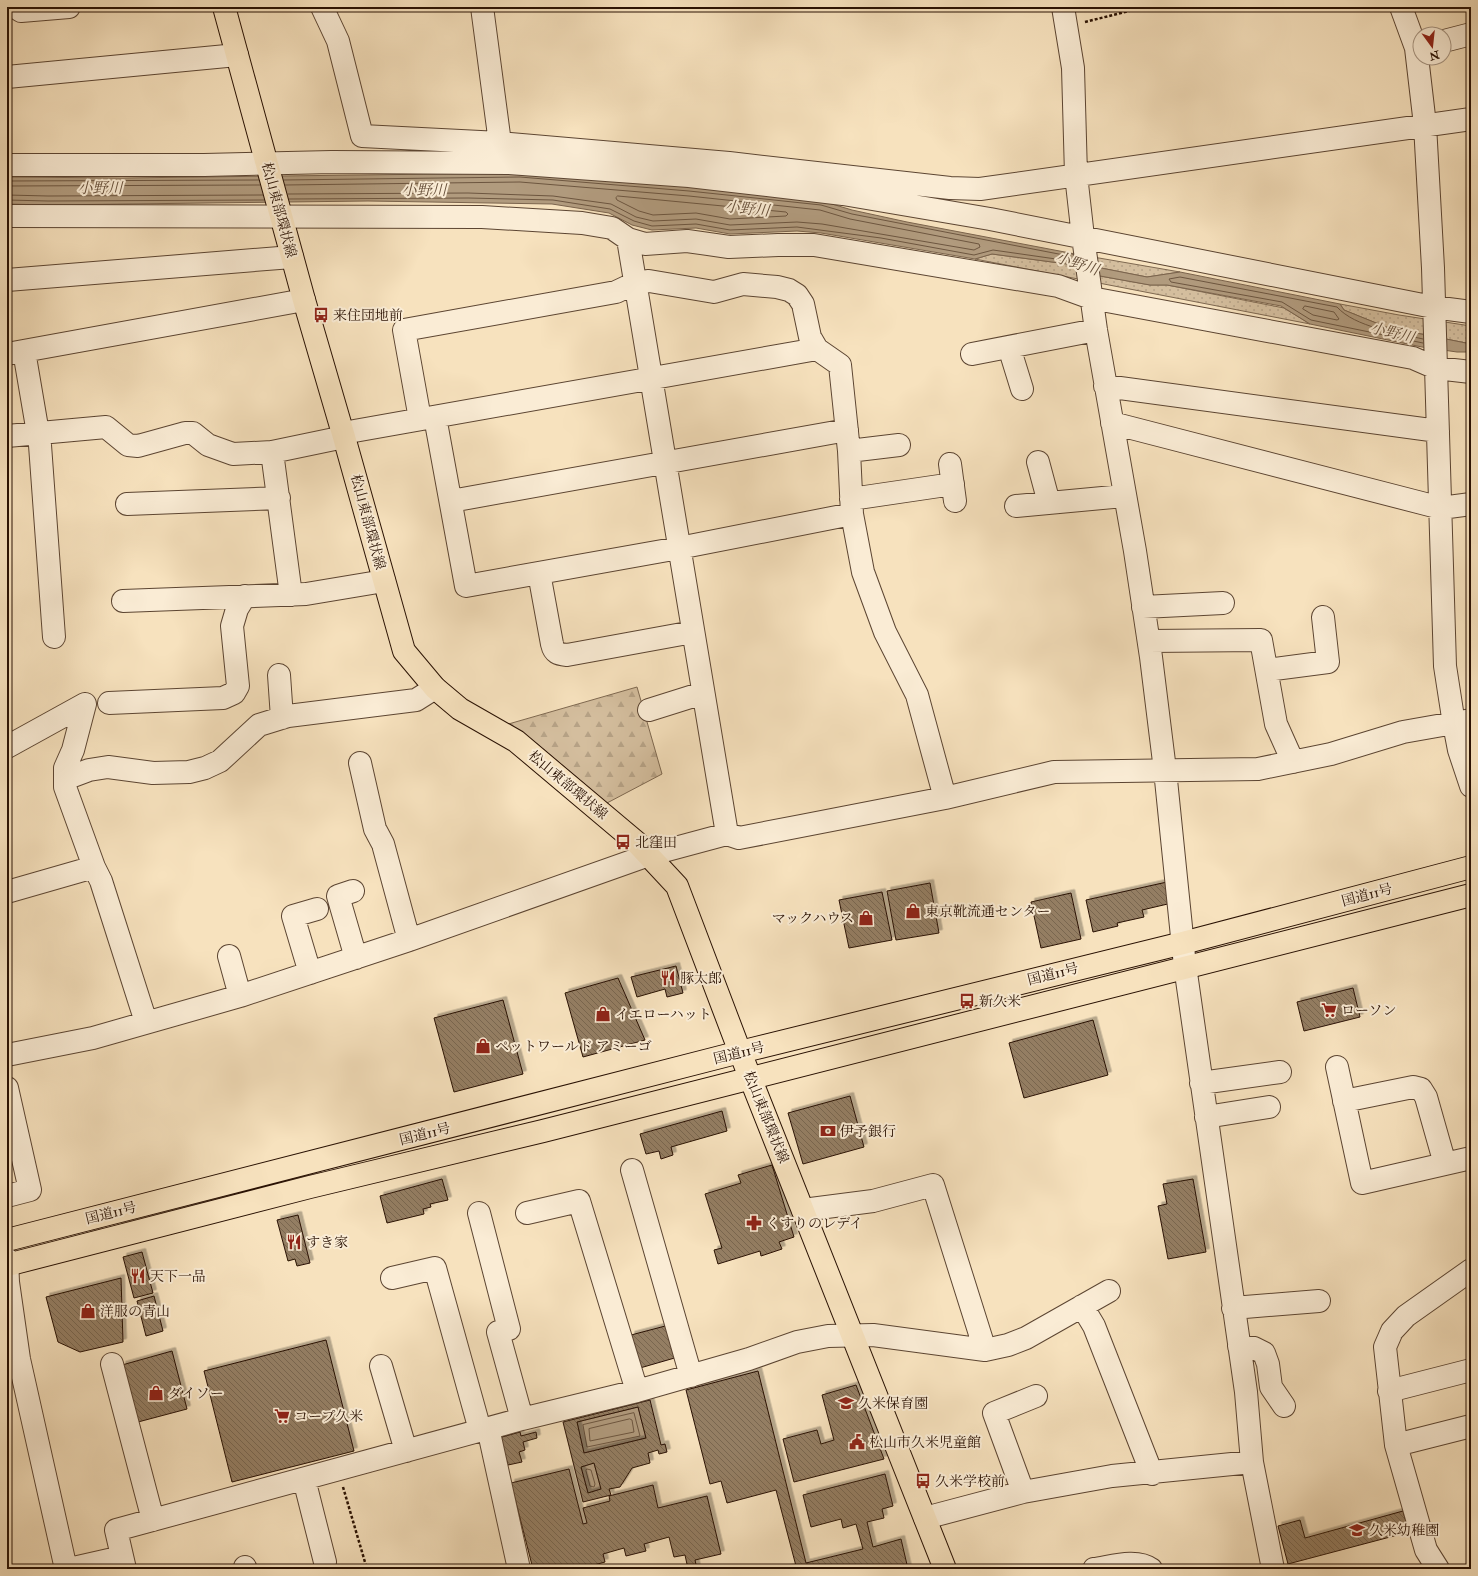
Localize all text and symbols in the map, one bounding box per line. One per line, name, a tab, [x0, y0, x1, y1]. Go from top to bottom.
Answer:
north arrow	[1412, 26, 1452, 66]
text: N	[1427, 47, 1442, 63]
street label: 松山東部環状線	[258, 160, 300, 260]
water label: 小野川	[77, 179, 124, 198]
water label: 小野川	[401, 181, 448, 200]
water label: 小野川	[724, 197, 772, 221]
water label: 小野川	[1053, 248, 1103, 281]
bus stop icon: 来住団地前	[312, 306, 330, 324]
place label: 来住団地前	[333, 307, 403, 324]
water label: 小野川	[1368, 318, 1418, 348]
street label: 松山東部環状線	[347, 472, 389, 572]
street label: 松山東部環状線	[525, 747, 611, 823]
bus stop icon: 北窪田	[614, 833, 632, 851]
place label: 北窪田	[635, 834, 677, 851]
street label: 国道11号	[1340, 880, 1394, 910]
shop icon: 東京靴流通センター	[904, 902, 922, 920]
place label: 東京靴流通センター	[925, 903, 1050, 920]
shop icon: マックハウス	[857, 909, 875, 927]
place label: マックハウス	[772, 910, 854, 927]
street label: 国道11号	[1026, 959, 1080, 989]
restaurant icon: 豚太郎	[659, 969, 677, 987]
place label: 豚太郎	[680, 970, 722, 987]
bus stop icon: 新久米	[958, 992, 976, 1010]
place label: 新久米	[979, 993, 1021, 1010]
supermarket icon: ローソン	[1320, 1001, 1338, 1019]
place label: ローソン	[1341, 1002, 1396, 1019]
shop icon: イエローハット	[594, 1005, 612, 1023]
place label: イエローハット	[615, 1006, 712, 1023]
shop icon: ペットワールド アミーゴ	[474, 1037, 492, 1055]
place label: ペットワールド アミーゴ	[495, 1038, 652, 1055]
street label: 国道11号	[712, 1038, 766, 1068]
street label: 松山東部環状線	[740, 1068, 792, 1166]
street label: 国道11号	[398, 1119, 452, 1149]
bank icon: 伊予銀行	[819, 1122, 837, 1140]
place label: 伊予銀行	[840, 1123, 896, 1140]
street label: 国道11号	[84, 1198, 138, 1228]
pharmacy icon: くすりのレデイ	[745, 1214, 763, 1232]
place label: くすりのレデイ	[766, 1215, 863, 1232]
restaurant icon: すき家	[285, 1233, 303, 1251]
place label: すき家	[306, 1234, 348, 1251]
restaurant icon: 天下一品	[129, 1267, 147, 1285]
place label: 天下一品	[150, 1268, 206, 1285]
shop icon: 洋服の青山	[79, 1302, 97, 1320]
place label: 洋服の青山	[100, 1303, 170, 1320]
shop icon: ダイソー	[147, 1384, 165, 1402]
place label: ダイソー	[168, 1385, 224, 1402]
school or university icon: 久米保育園	[837, 1394, 855, 1412]
place label: 久米保育園	[858, 1395, 928, 1412]
supermarket icon: コープ久米	[273, 1407, 291, 1425]
place label: コープ久米	[294, 1408, 363, 1425]
public building icon: 松山市久米児童館	[848, 1433, 866, 1451]
place label: 松山市久米児童館	[869, 1434, 981, 1451]
bus stop icon: 久米学校前	[914, 1472, 932, 1490]
place label: 久米学校前	[935, 1473, 1005, 1490]
school or university icon: 久米幼稚園	[1348, 1521, 1366, 1539]
place label: 久米幼稚園	[1369, 1522, 1439, 1539]

